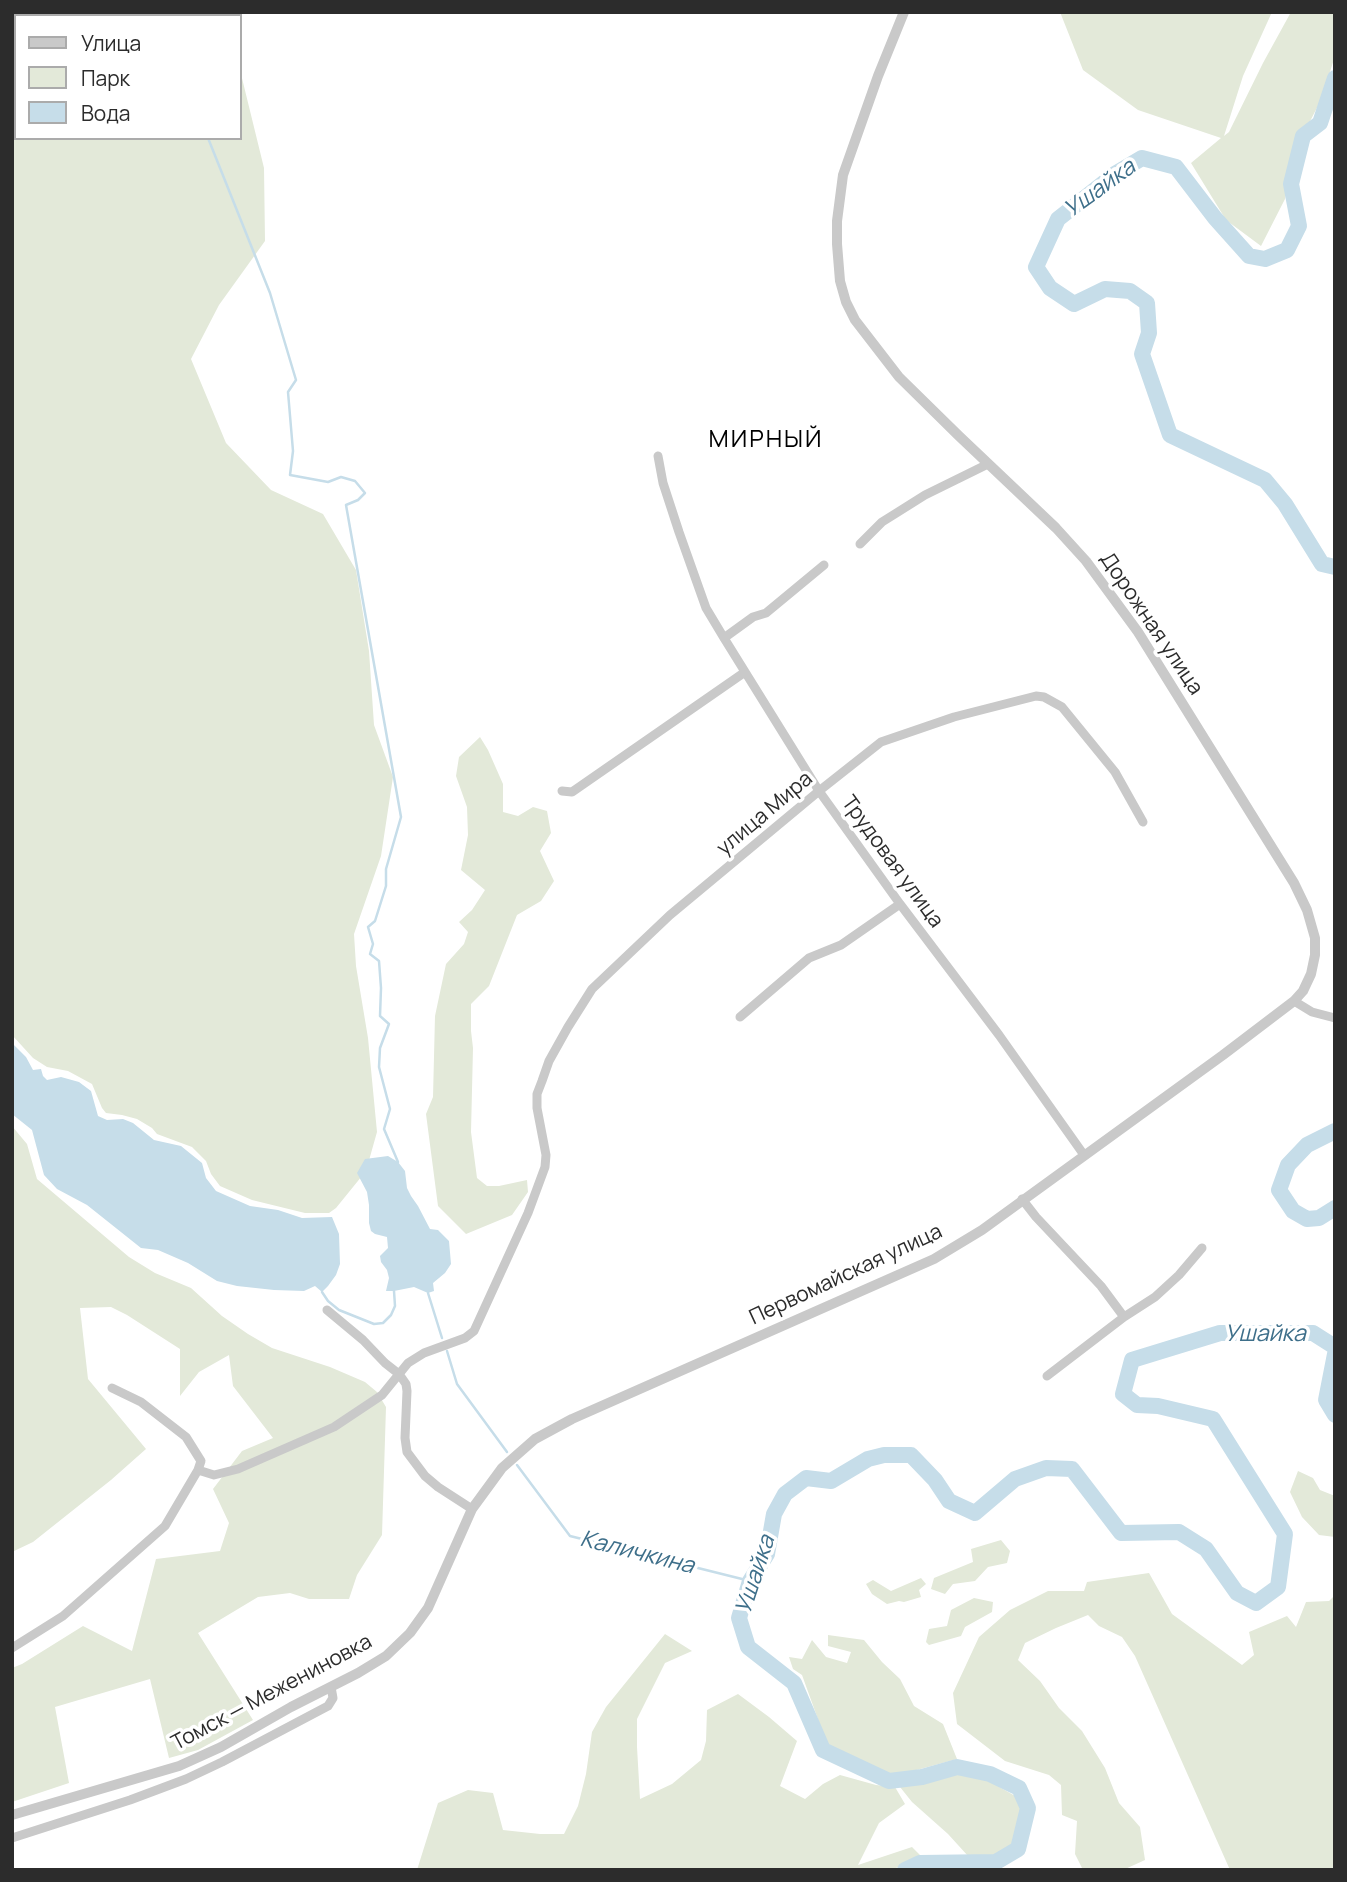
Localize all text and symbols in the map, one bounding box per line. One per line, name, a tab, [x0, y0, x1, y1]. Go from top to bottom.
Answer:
legend	[14, 14, 242, 140]
text: Улица	[81, 29, 141, 57]
text: Парк	[81, 64, 130, 92]
text: Вода	[81, 99, 131, 127]
water label: Ушайка	[1059, 154, 1141, 224]
district label: МИРНЫЙ	[709, 426, 823, 454]
street label: Дорожная улица	[1094, 548, 1208, 700]
street label: улица Мира	[712, 767, 818, 861]
street label: Трудовая улица	[836, 791, 948, 933]
street label: Первомайская улица	[746, 1219, 946, 1331]
water label: Ушайка	[1224, 1321, 1306, 1349]
water label: Каличкина	[577, 1526, 697, 1580]
water label: Ушайка	[730, 1532, 782, 1618]
street label: Томск — Межениновка	[168, 1629, 376, 1757]

